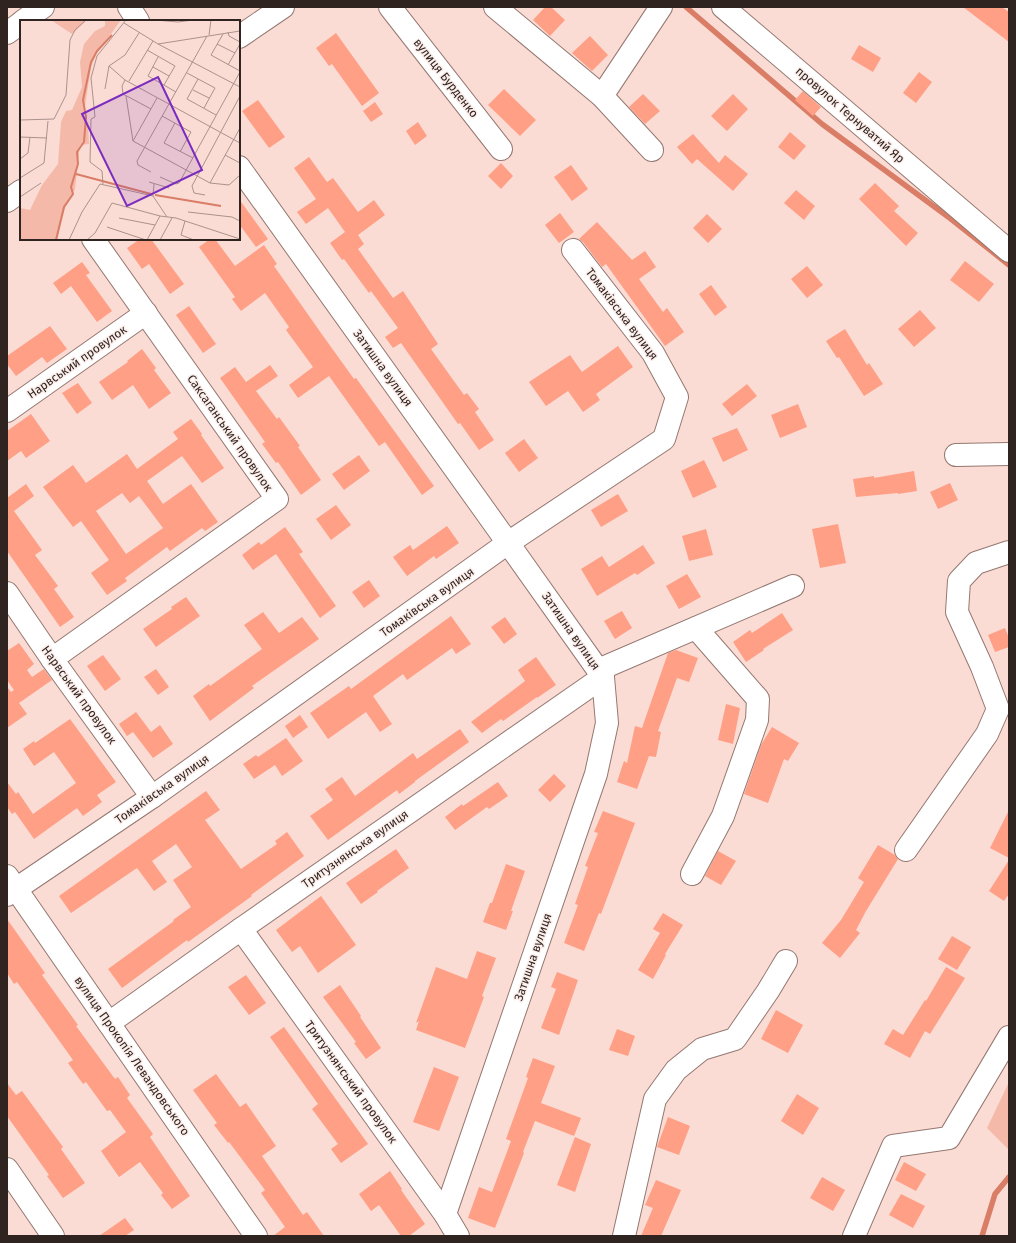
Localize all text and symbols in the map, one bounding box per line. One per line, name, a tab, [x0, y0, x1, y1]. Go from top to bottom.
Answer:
inset map	[20, 20, 240, 240]
street label: вулиця Бурденко	[411, 36, 481, 120]
street label: провулок Тернуватий Яр	[793, 64, 907, 166]
street label: Томаківська вулиця	[583, 265, 661, 363]
street label: Нарвський провулок	[25, 322, 130, 402]
street label: Затишна вулиця	[350, 327, 416, 409]
street label: Саксаганський провулок	[184, 372, 276, 495]
street label: Томаківська вулиця	[377, 564, 477, 640]
street label: Затишна вулиця	[539, 589, 603, 673]
street label: Нарвський провулок	[39, 643, 120, 747]
street label: Томаківська вулиця	[112, 751, 212, 827]
street label: Тритузнянська вулиця	[299, 807, 411, 891]
street label: Затишна вулиця	[511, 911, 555, 1003]
street label: вулиця Прокопія Левандовського	[71, 974, 193, 1138]
street label: Тритузнянський провулок	[302, 1018, 401, 1147]

